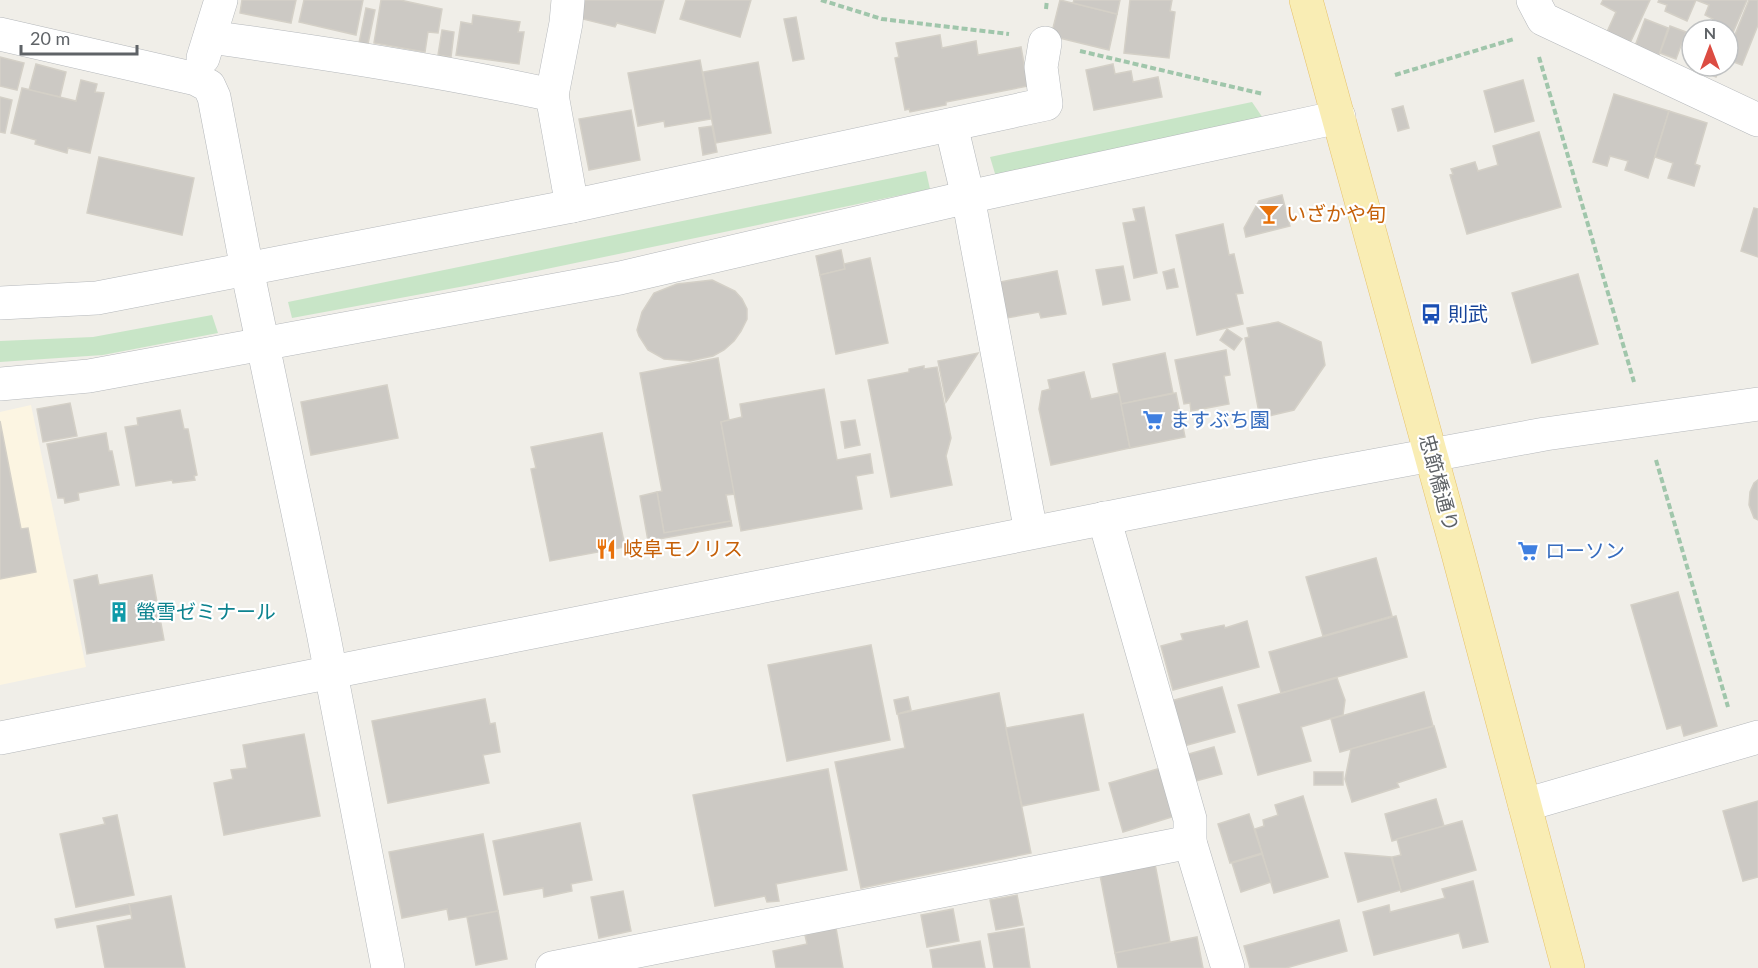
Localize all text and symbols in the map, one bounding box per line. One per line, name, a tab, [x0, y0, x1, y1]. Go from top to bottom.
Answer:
scale bar	[21, 18, 136, 56]
north arrow	[1680, 18, 1740, 78]
text: N	[1704, 23, 1716, 42]
text: 20 m	[30, 27, 70, 49]
place label: いざかや旬	[1286, 201, 1386, 225]
bar icon: いざかや旬	[1257, 202, 1281, 226]
place label: 則武	[1448, 301, 1488, 325]
bus stop icon: 則武	[1419, 302, 1443, 326]
place label: ますぶち園	[1170, 407, 1270, 431]
supermarket icon: ますぶち園	[1141, 408, 1165, 432]
street label: 忠節橋通り	[1415, 431, 1464, 534]
place label: 岐阜モノリス	[623, 536, 743, 560]
restaurant icon: 岐阜モノリス	[594, 537, 618, 561]
place label: ローソン	[1545, 538, 1625, 562]
supermarket icon: ローソン	[1516, 539, 1540, 563]
place label: 螢雪ゼミナール	[136, 599, 276, 623]
building icon: 螢雪ゼミナール	[107, 600, 131, 624]

